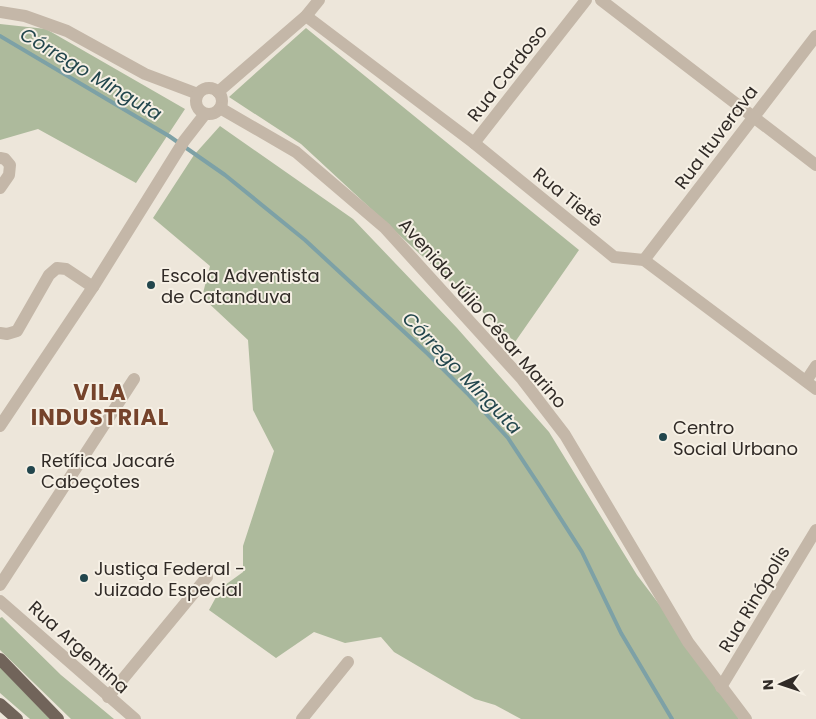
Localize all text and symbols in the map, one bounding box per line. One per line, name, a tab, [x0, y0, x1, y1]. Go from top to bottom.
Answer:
street label: Rua Cardoso	[461, 19, 553, 127]
water label: Córrego Minguta	[15, 21, 167, 127]
street label: Rua Ituverava	[669, 80, 763, 194]
street label: Rua Tietê	[528, 161, 608, 233]
street label: Avenida Júlio César Marino	[393, 212, 573, 414]
place label: Escola Adventista de Catanduva	[161, 263, 320, 309]
marker: Escola Adventista de Catanduva	[145, 279, 157, 291]
water label: Córrego Minguta	[396, 306, 528, 441]
district label: VILA INDUSTRIAL	[31, 377, 169, 433]
place label: Centro Social Urbano	[673, 415, 798, 461]
marker: Centro Social Urbano	[657, 431, 669, 443]
place label: Retífica Jacaré Cabeçotes	[41, 448, 175, 494]
marker: Retífica Jacaré Cabeçotes	[25, 464, 37, 476]
street label: Rua Rinópolis	[712, 541, 796, 657]
place label: Justiça Federal - Juizado Especial	[94, 556, 245, 602]
marker: Justiça Federal - Juizado Especial	[78, 572, 90, 584]
street label: Rua Argentina	[23, 595, 135, 699]
north arrow	[756, 659, 806, 709]
text: N	[758, 679, 778, 690]

